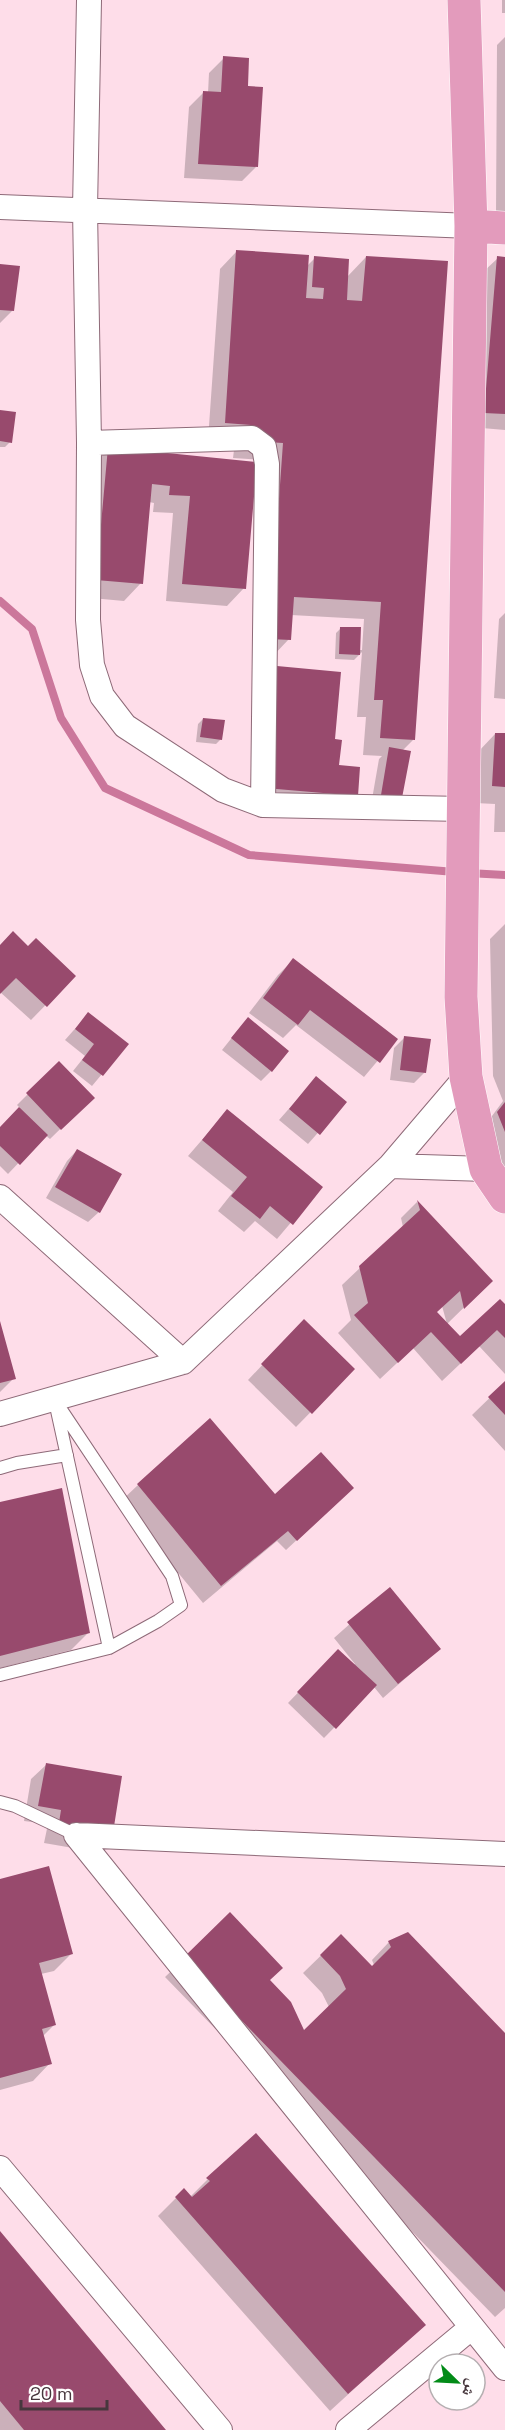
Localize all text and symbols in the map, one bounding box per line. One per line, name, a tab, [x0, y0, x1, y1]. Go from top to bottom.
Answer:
north arrow	[427, 2352, 487, 2412]
scale bar	[21, 2373, 106, 2411]
text: ش	[457, 2376, 483, 2400]
text: 20 m	[30, 2382, 73, 2405]

